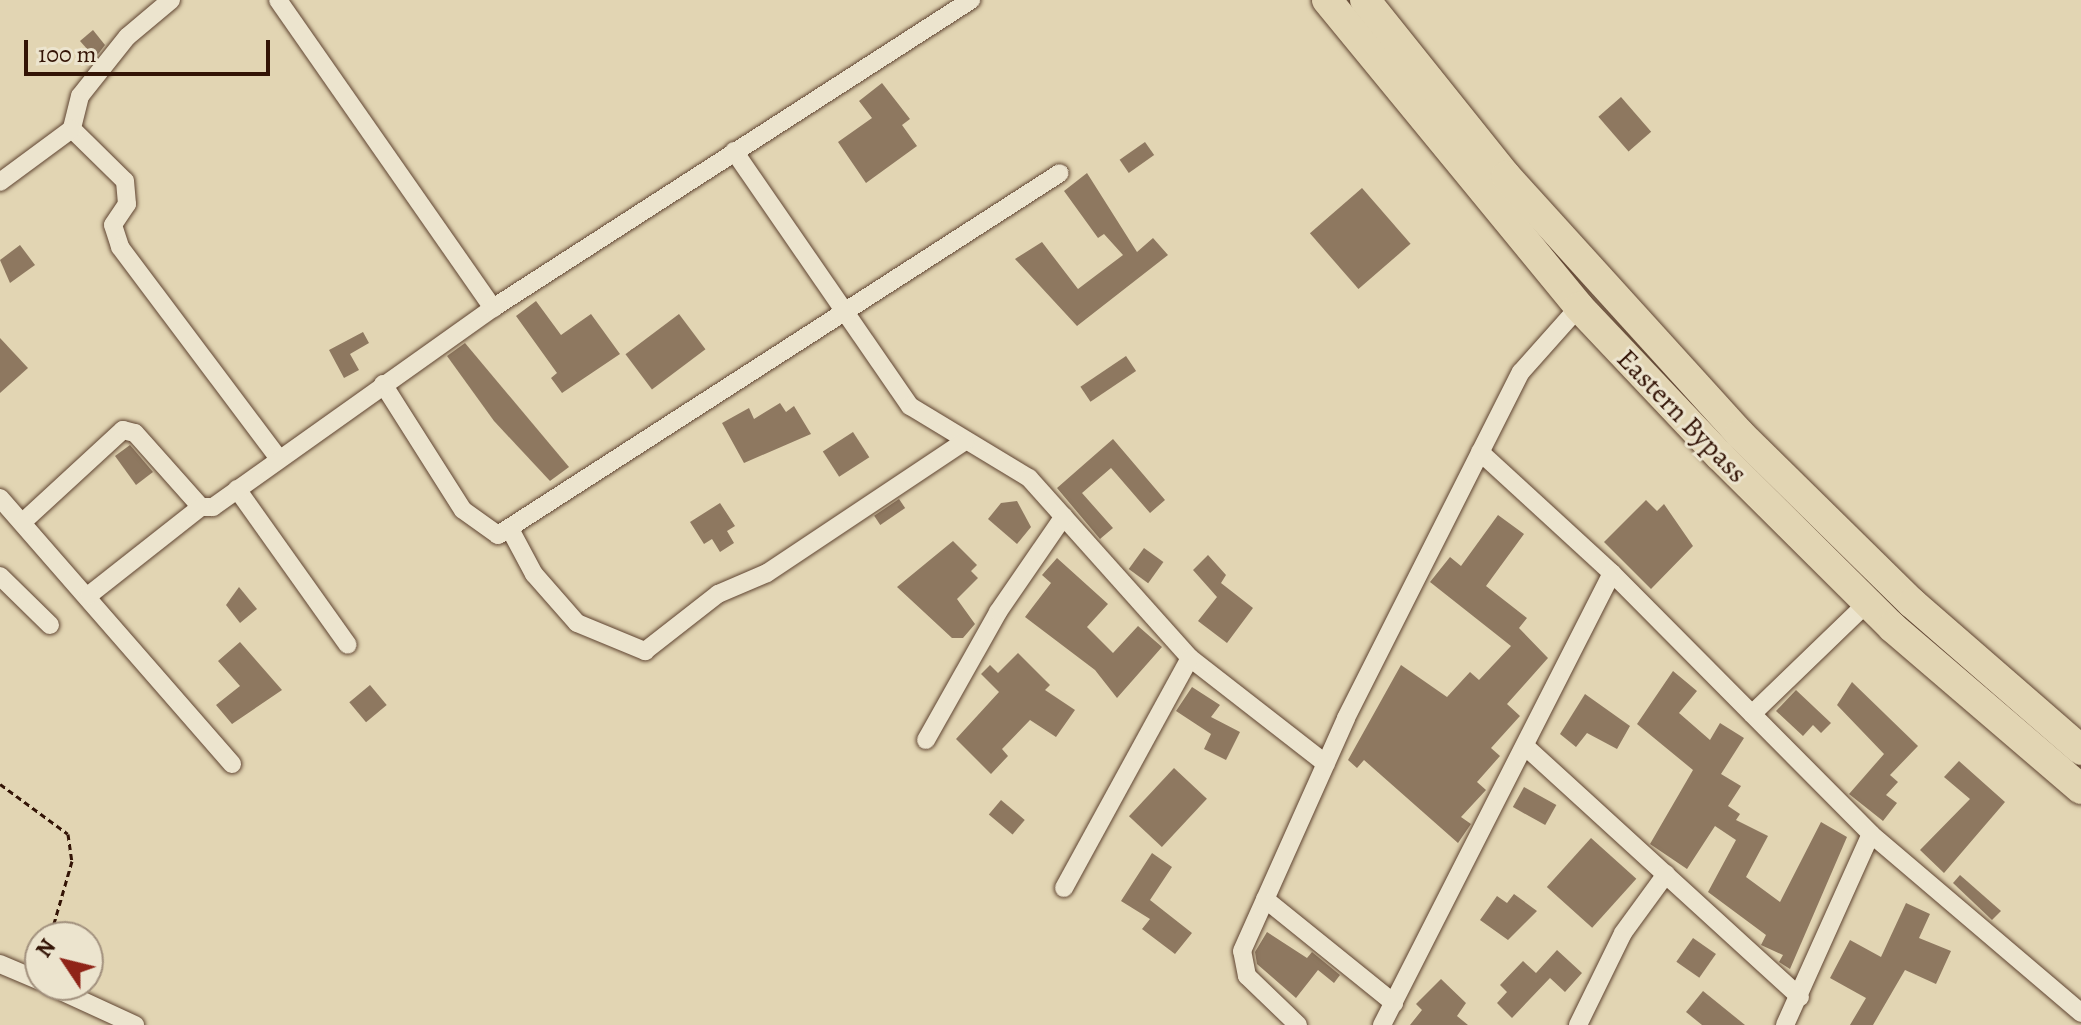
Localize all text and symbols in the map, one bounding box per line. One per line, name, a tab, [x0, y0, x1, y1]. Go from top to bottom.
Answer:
scale bar	[28, 24, 274, 74]
text: 100 m	[38, 38, 97, 70]
street label: Eastern Bypass	[1610, 342, 1754, 490]
north arrow	[24, 921, 104, 1001]
text: N	[29, 933, 63, 964]

